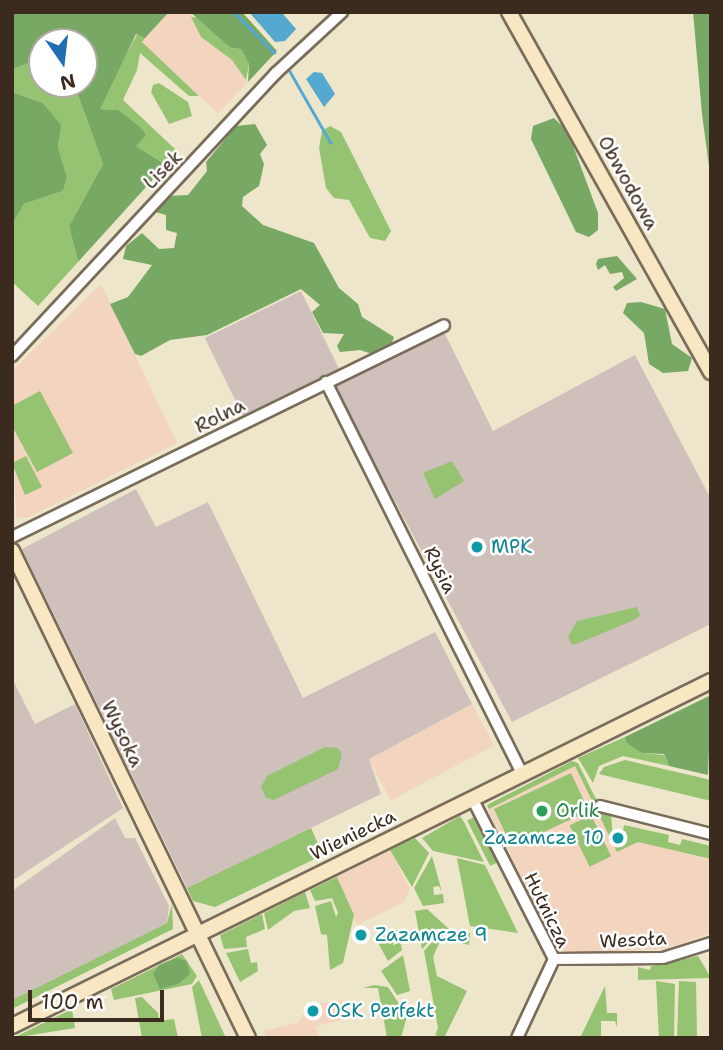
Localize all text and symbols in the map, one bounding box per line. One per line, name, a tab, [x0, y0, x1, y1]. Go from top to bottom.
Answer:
north arrow	[28, 28, 98, 98]
text: N	[57, 68, 78, 96]
street label: Obwodowa	[593, 132, 663, 234]
street label: Lisek	[139, 146, 187, 194]
street label: Rolna	[191, 394, 249, 438]
place label: MPK	[491, 536, 532, 558]
marker: MPK	[469, 539, 485, 555]
street label: Rysia	[419, 543, 461, 597]
street label: Wysoka	[96, 697, 148, 771]
place label: Orlik	[556, 800, 600, 822]
marker: Orlik	[534, 803, 550, 819]
street label: Wieniecka	[307, 805, 399, 865]
place label: Zazamcze 10	[484, 827, 604, 849]
marker: Zazamcze 10	[610, 830, 626, 846]
street label: Hutnicza	[519, 868, 575, 952]
place label: Zazamcze 9	[375, 924, 488, 946]
marker: Zazamcze 9	[353, 927, 369, 943]
street label: Wesoła	[599, 927, 667, 953]
scale bar	[32, 976, 168, 1020]
text: 100 m	[41, 988, 104, 1016]
place label: OSK Perfekt	[327, 1000, 434, 1022]
marker: OSK Perfekt	[305, 1003, 321, 1019]

